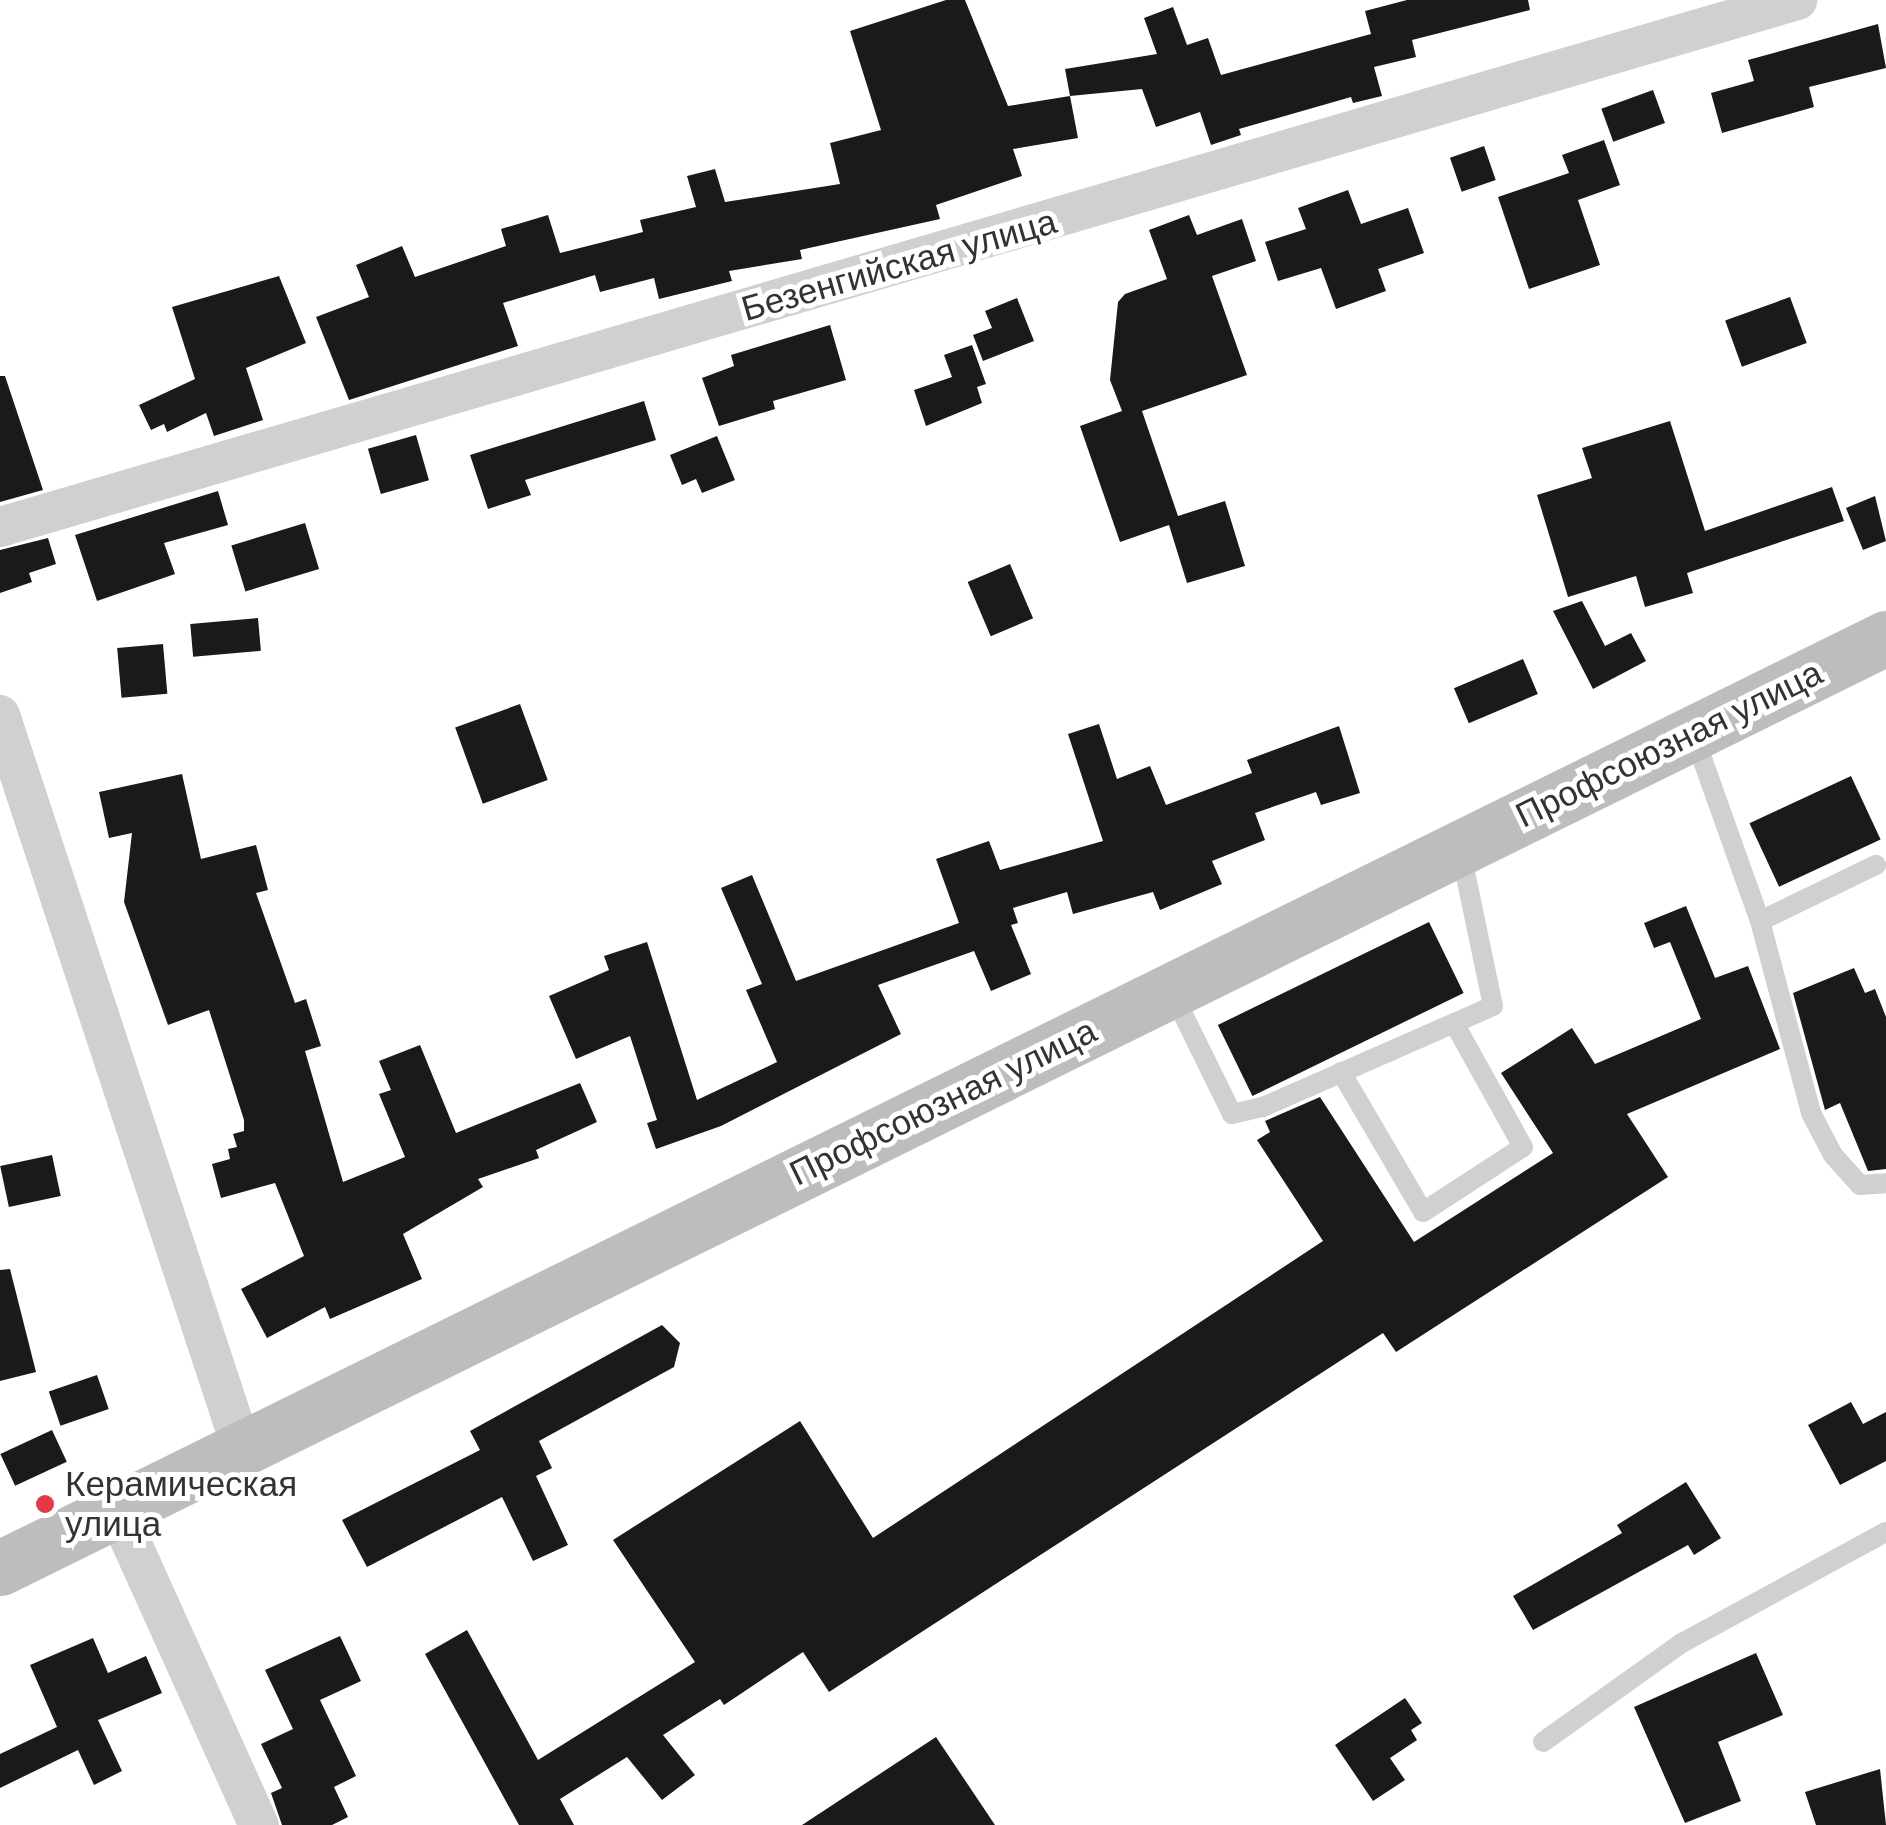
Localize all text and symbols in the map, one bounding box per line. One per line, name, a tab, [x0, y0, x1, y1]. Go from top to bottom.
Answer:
street label: Безенгийская улица	[737, 200, 1061, 330]
street label: Профсоюзная улица	[1509, 652, 1829, 836]
street label: Профсоюзная улица	[783, 1010, 1103, 1194]
place label: Керамическая улица	[65, 1463, 297, 1545]
marker: Керамическая улица	[34, 1493, 56, 1515]

